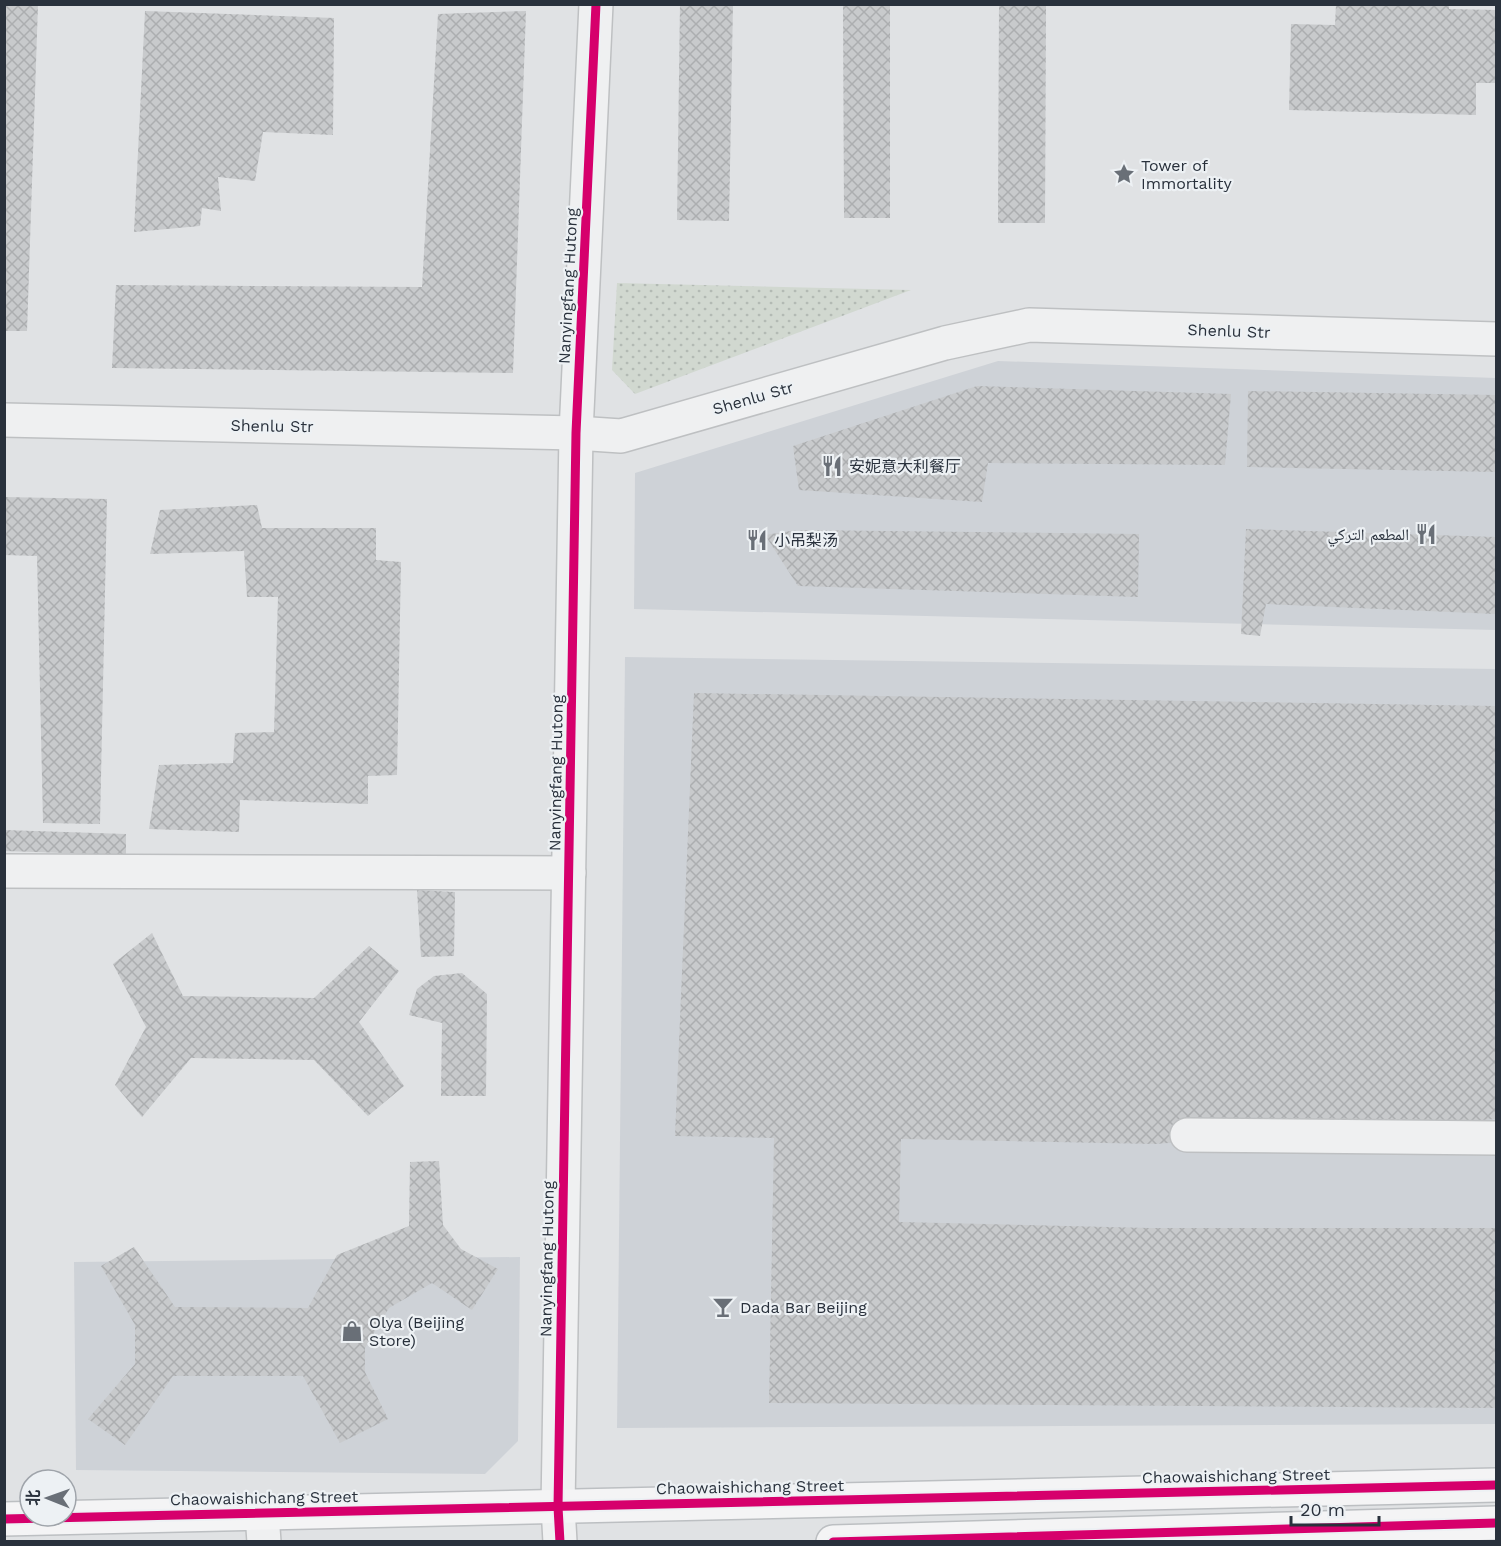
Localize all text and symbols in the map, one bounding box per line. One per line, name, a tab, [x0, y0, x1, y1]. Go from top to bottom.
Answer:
place label: Tower of Immortality	[1141, 156, 1232, 193]
place icon: Tower of Immortality	[1112, 162, 1136, 186]
street label: Nanyingfang Hutong	[554, 207, 582, 365]
street label: Shenlu Str	[1187, 320, 1271, 342]
street label: Shenlu Str	[710, 377, 796, 419]
street label: Shenlu Str	[230, 416, 314, 436]
restaurant icon: 安妮意大利餐厅	[820, 454, 844, 478]
place label: 安妮意大利餐厅	[849, 457, 961, 476]
restaurant icon: المطعم التركي	[1414, 522, 1438, 546]
place label: المطعم التركي	[1328, 525, 1409, 547]
restaurant icon: 小吊梨汤	[745, 528, 769, 552]
place label: 小吊梨汤	[774, 531, 838, 550]
street label: Nanyingfang Hutong	[545, 694, 567, 851]
street label: Nanyingfang Hutong	[536, 1180, 558, 1337]
bar icon: Dada Bar Beijing	[711, 1295, 735, 1319]
place label: Dada Bar Beijing	[740, 1298, 867, 1317]
place label: Olya (Beijing Store)	[369, 1313, 464, 1350]
shop icon: Olya (Beijing Store)	[340, 1319, 364, 1343]
street label: Chaowaishichang Street	[1142, 1465, 1331, 1487]
north arrow	[18, 1468, 78, 1528]
street label: Chaowaishichang Street	[656, 1476, 845, 1498]
street label: Chaowaishichang Street	[170, 1487, 359, 1509]
scale bar	[1291, 1489, 1380, 1527]
text: 北	[24, 1490, 43, 1506]
text: 20 m	[1300, 1499, 1345, 1520]

